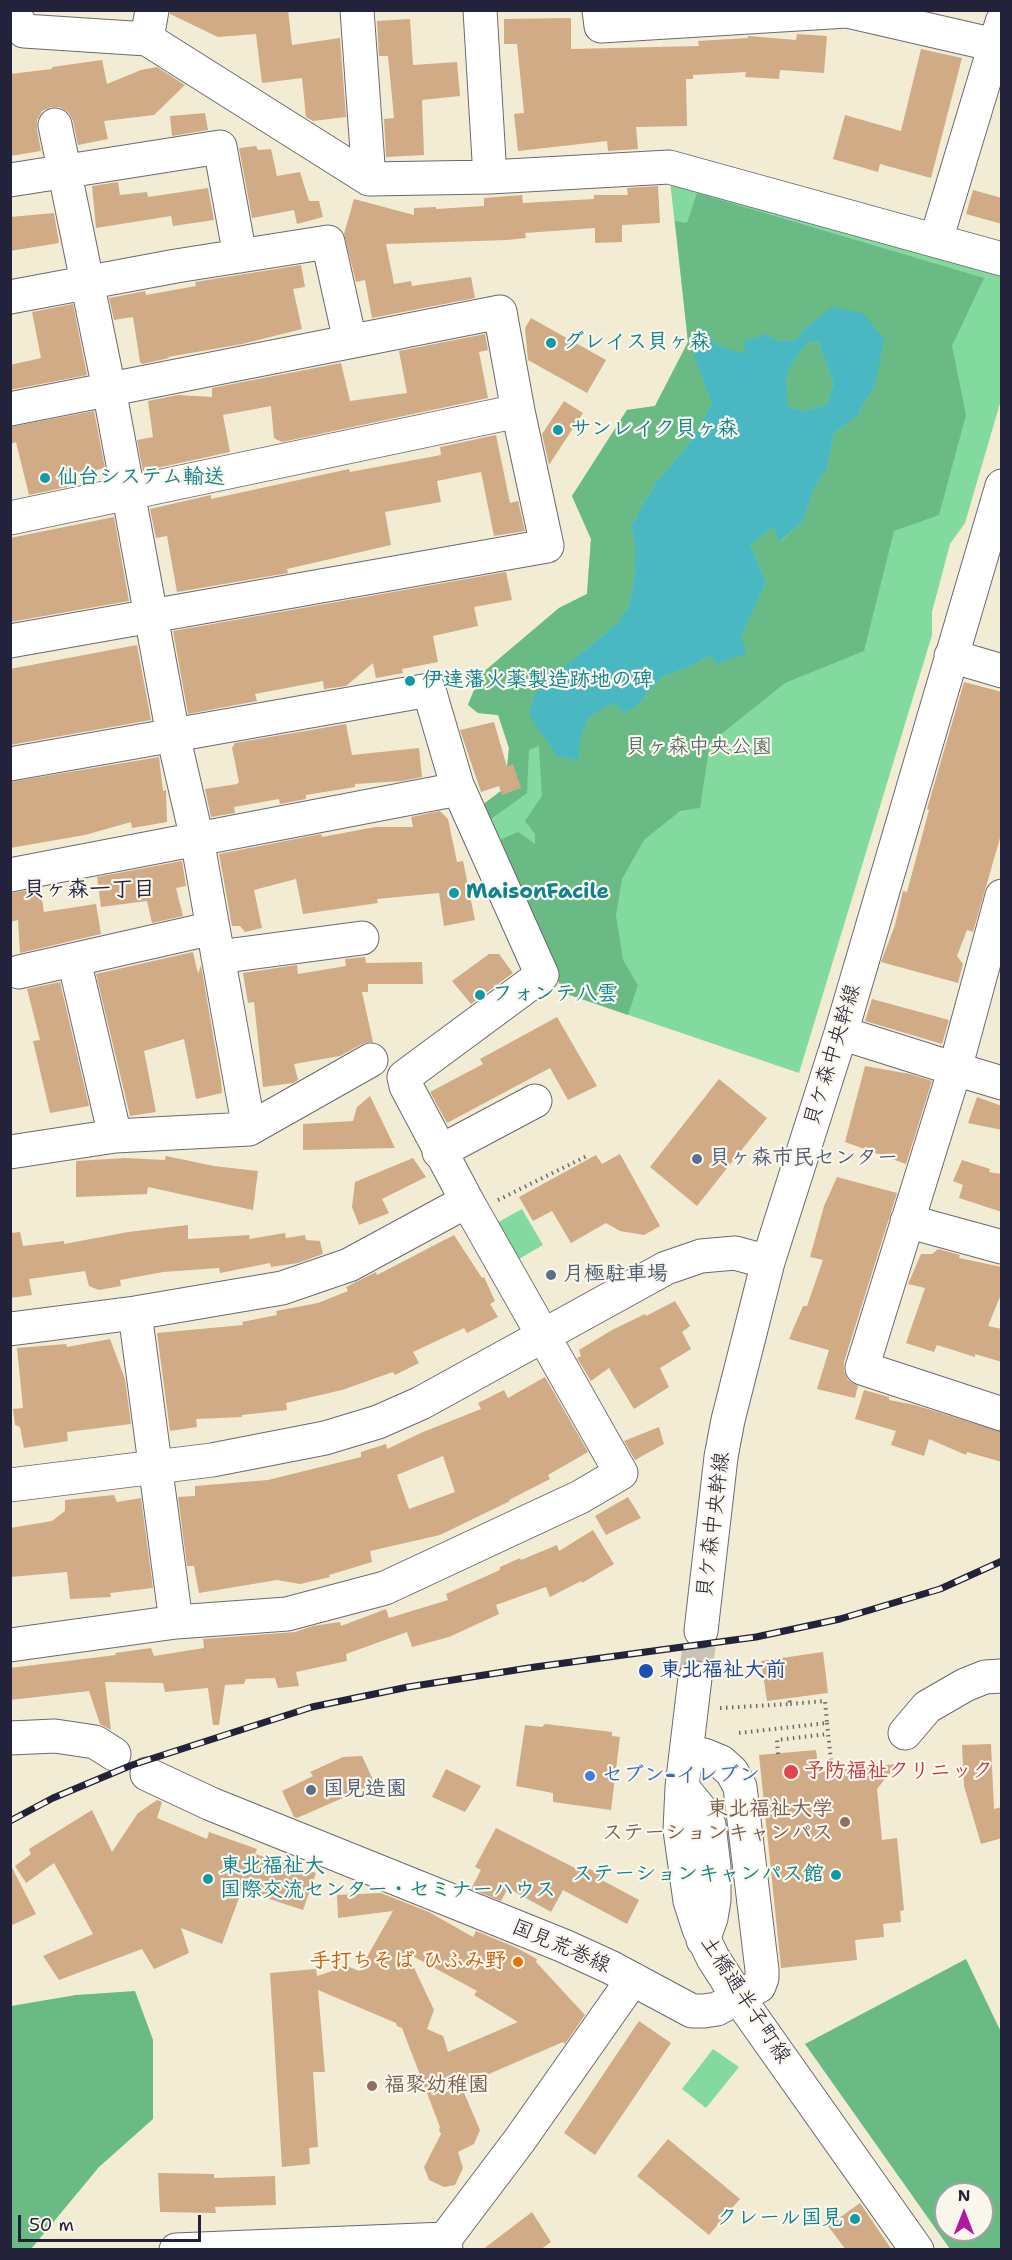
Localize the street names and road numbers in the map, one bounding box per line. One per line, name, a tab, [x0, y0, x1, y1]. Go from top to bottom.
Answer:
street label: 貝ケ森中央幹線	[799, 981, 867, 1129]
street label: 貝ケ森中央幹線	[693, 1451, 735, 1599]
street label: 国見荒巻線	[508, 1915, 614, 1979]
street label: 土橋通半子町線	[694, 1931, 796, 2069]

